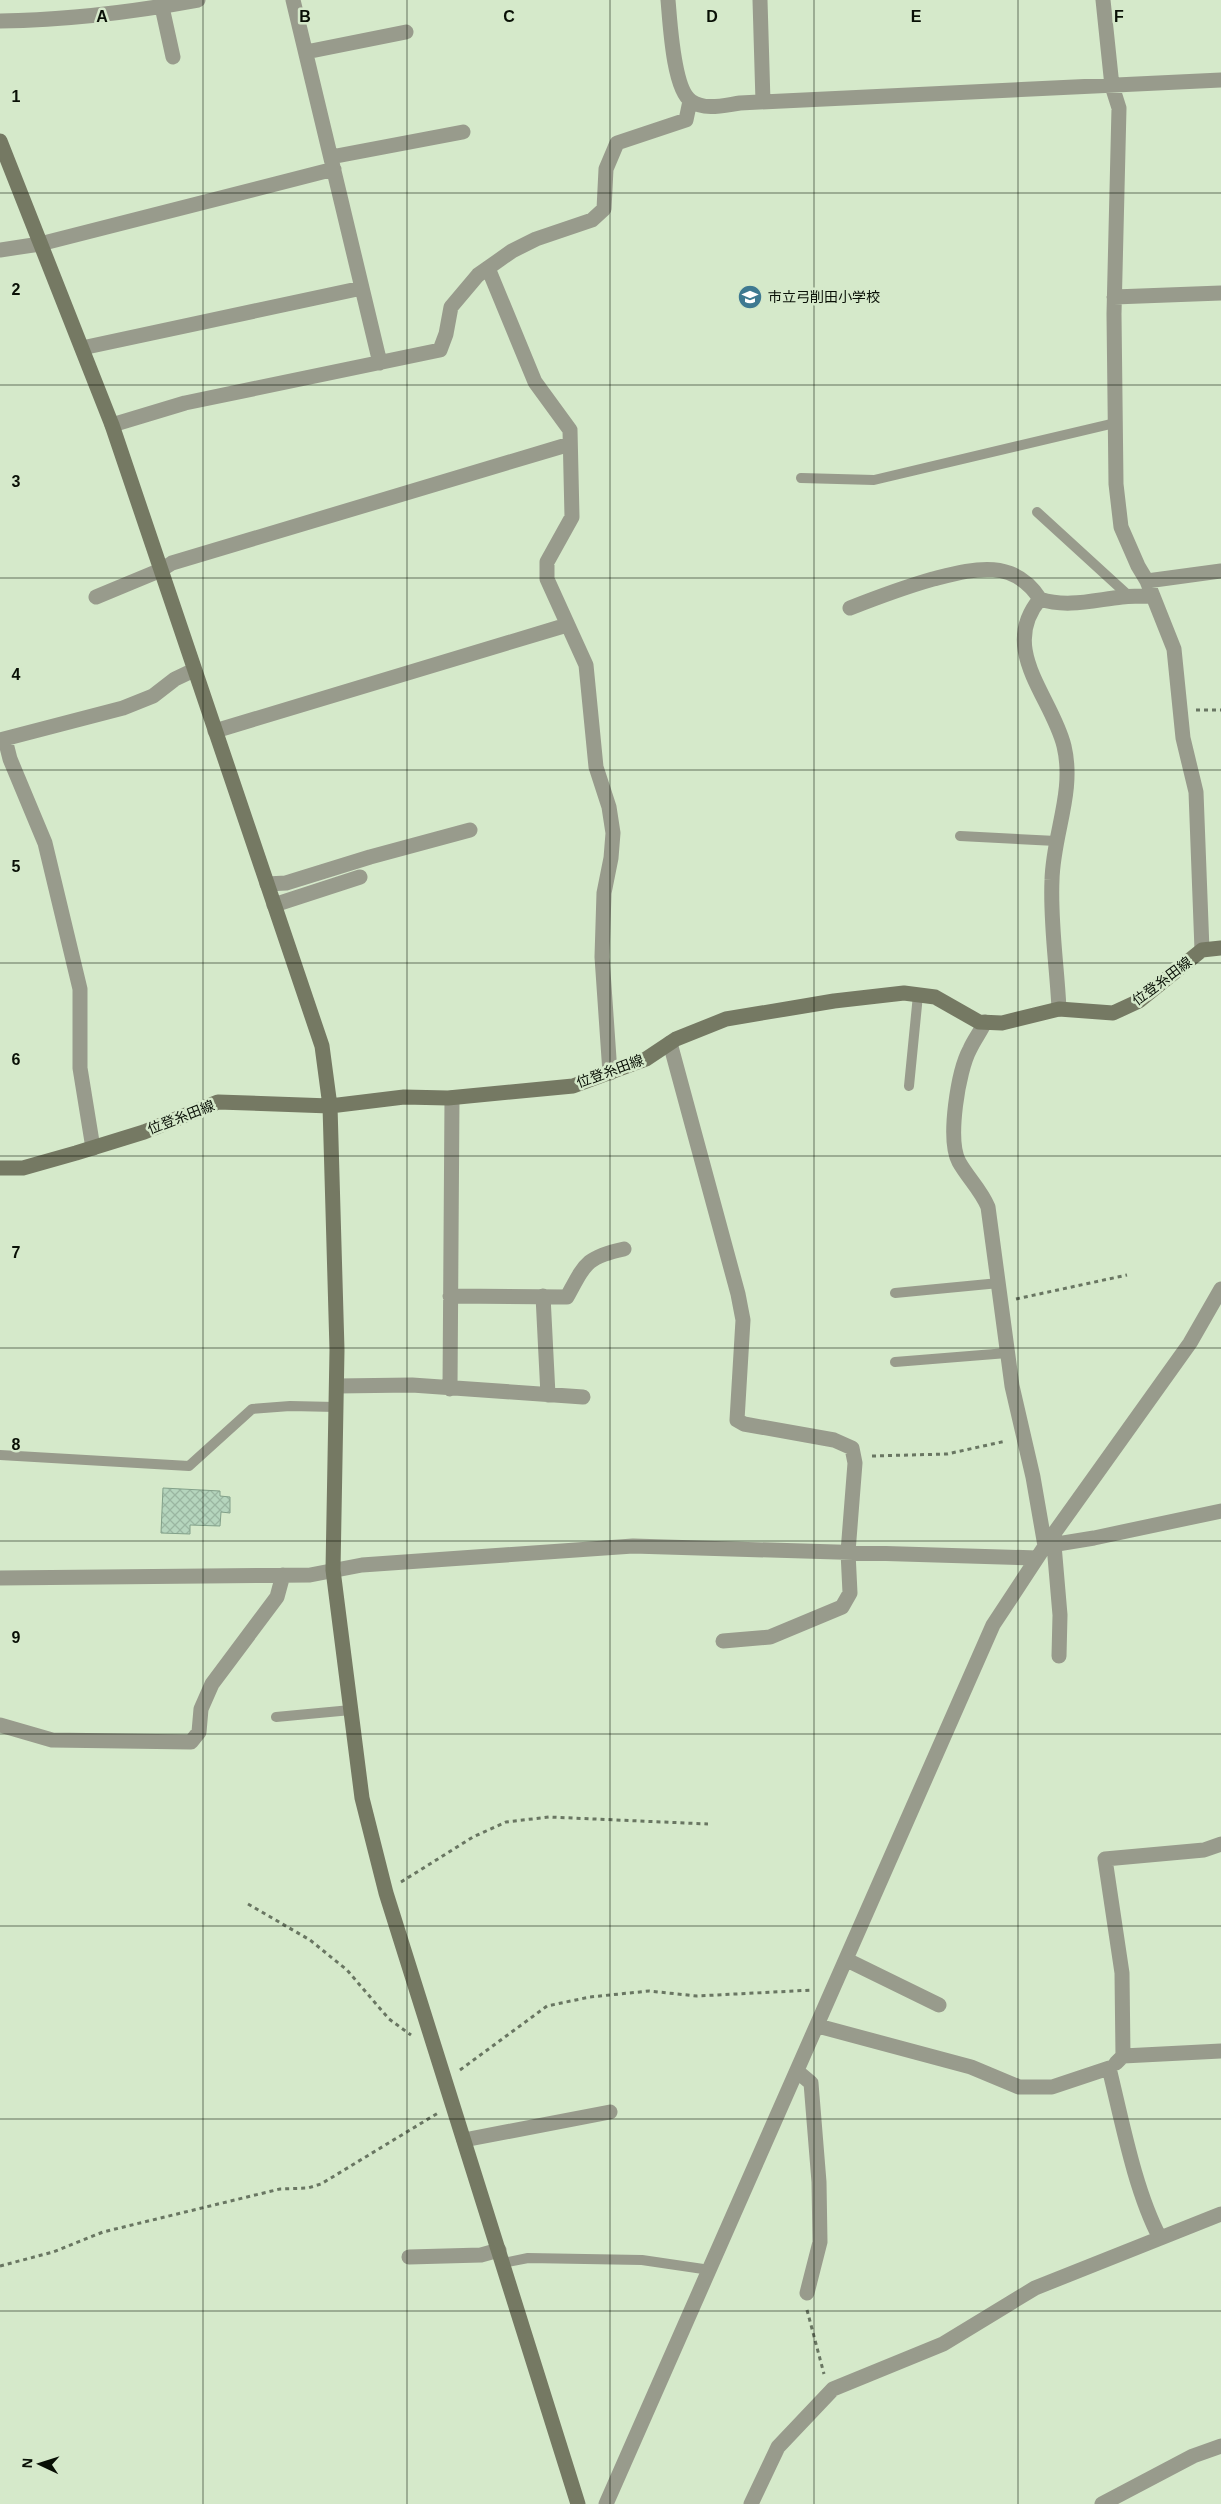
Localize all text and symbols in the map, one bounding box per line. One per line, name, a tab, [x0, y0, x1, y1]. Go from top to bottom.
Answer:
text: A	[96, 8, 108, 25]
text: B	[299, 8, 311, 25]
text: C	[503, 8, 515, 25]
text: D	[706, 8, 718, 25]
text: E	[911, 8, 922, 25]
text: F	[1114, 8, 1124, 25]
text: 1	[12, 88, 21, 105]
text: 2	[12, 281, 21, 298]
school or university icon: 市立弓削田小学校	[737, 284, 763, 310]
place label: 市立弓削田小学校	[768, 289, 880, 305]
text: 3	[12, 473, 21, 490]
text: 4	[12, 666, 21, 683]
text: 5	[12, 858, 21, 875]
street label: 位登糸田線	[1129, 954, 1195, 1008]
text: 6	[12, 1051, 21, 1068]
street label: 位登糸田線	[574, 1052, 646, 1090]
street label: 位登糸田線	[145, 1097, 217, 1137]
text: 7	[12, 1244, 21, 1261]
text: 8	[12, 1436, 21, 1453]
text: 9	[12, 1629, 21, 1646]
north arrow	[15, 2439, 65, 2489]
text: N	[19, 2457, 35, 2469]

